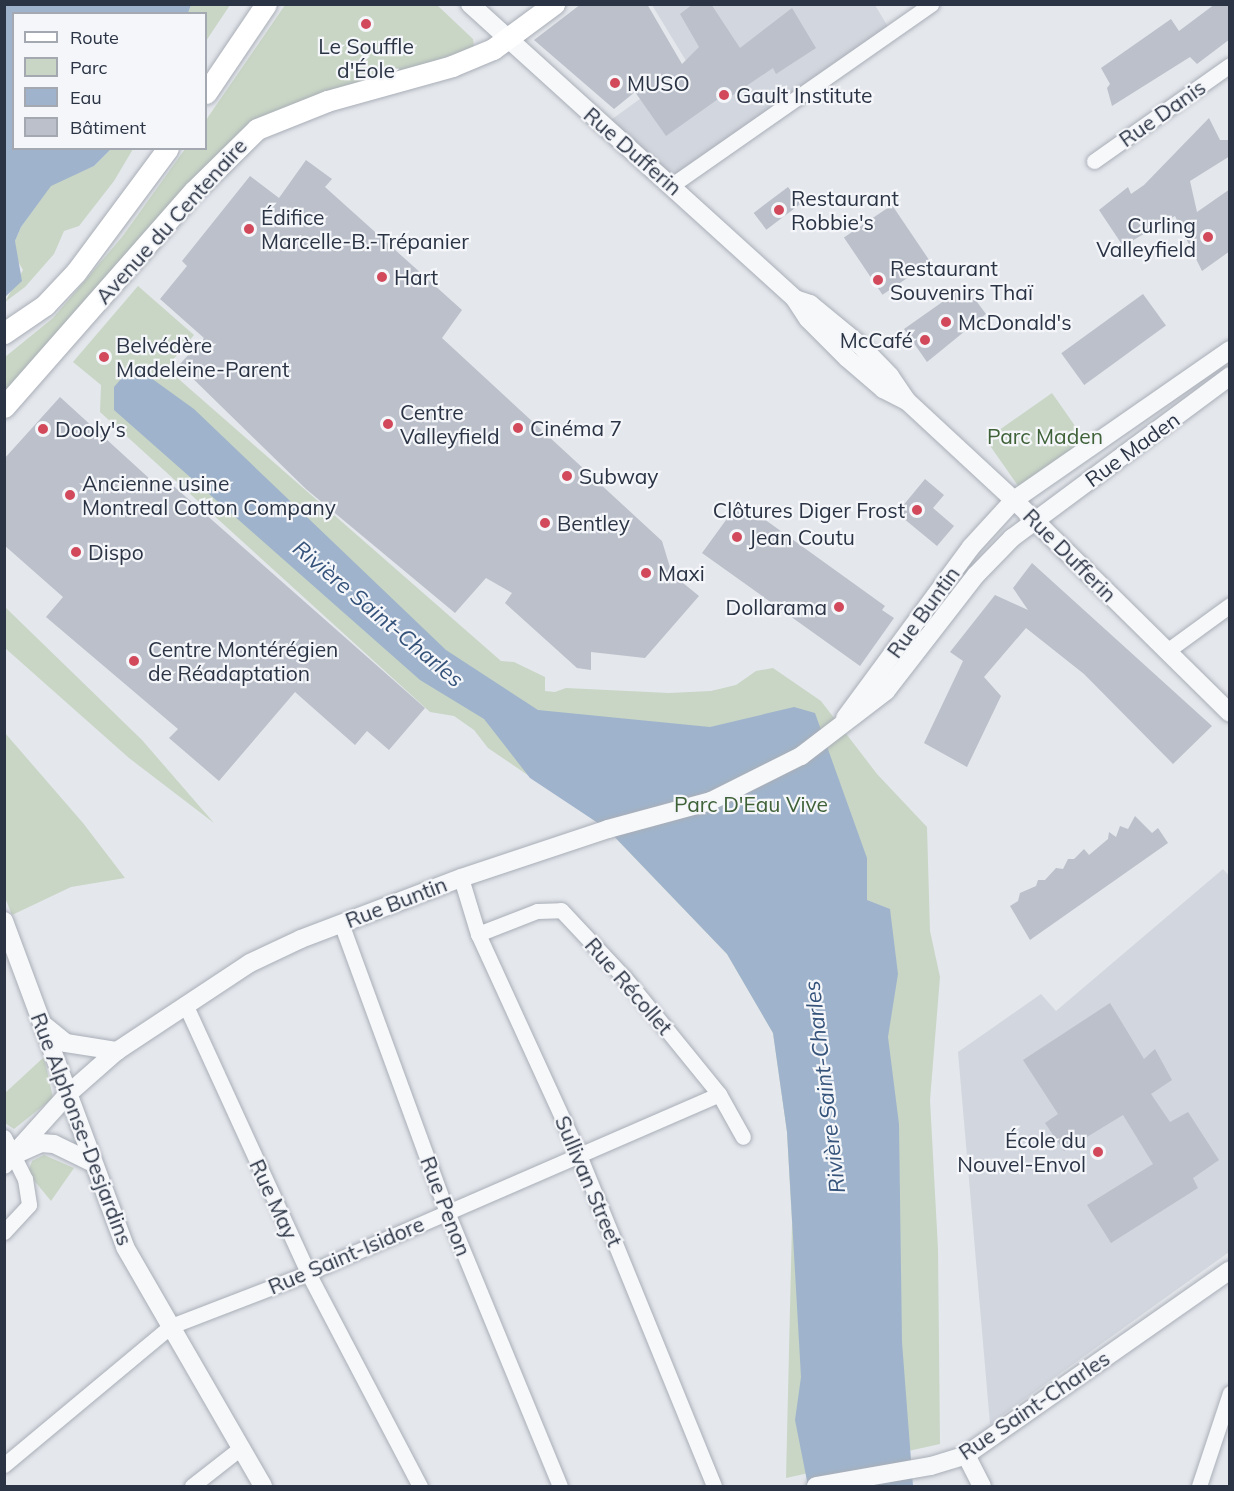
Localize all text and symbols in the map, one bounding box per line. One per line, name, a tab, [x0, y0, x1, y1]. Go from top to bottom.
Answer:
legend	[12, 12, 207, 150]
marker: Le Souffle d'Éole	[359, 17, 373, 31]
text: Route	[70, 26, 119, 49]
place label: Le Souffle d'Éole	[318, 33, 414, 83]
text: Parc	[70, 56, 107, 79]
place label: MUSO	[627, 70, 690, 96]
street label: Rue Danis	[1114, 74, 1210, 152]
marker: MUSO	[608, 76, 622, 90]
place label: Gault Institute	[736, 82, 872, 108]
text: Eau	[70, 86, 102, 109]
marker: Gault Institute	[717, 88, 731, 102]
street label: Rue Dufferin	[579, 102, 687, 200]
text: Bâtiment	[70, 116, 146, 139]
street label: Avenue du Centenaire	[90, 133, 252, 309]
place label: Restaurant Robbie's	[791, 185, 899, 235]
marker: Restaurant Robbie's	[772, 203, 786, 217]
place label: Édifice Marcelle-B.-Trépanier	[261, 204, 469, 254]
place label: Curling Valleyfield	[1096, 212, 1196, 262]
marker: Édifice Marcelle-B.-Trépanier	[242, 222, 256, 236]
marker: Curling Valleyfield	[1201, 230, 1215, 244]
place label: Restaurant Souvenirs Thaï	[890, 255, 1033, 305]
place label: Hart	[394, 264, 438, 290]
marker: Hart	[375, 270, 389, 284]
marker: Restaurant Souvenirs Thaï	[871, 273, 885, 287]
place label: McDonald's	[958, 309, 1072, 335]
marker: McDonald's	[939, 315, 953, 329]
place label: McCafé	[840, 327, 913, 353]
place label: Belvédère Madeleine-Parent	[116, 332, 289, 382]
marker: McCafé	[918, 333, 932, 347]
marker: Belvédère Madeleine-Parent	[97, 350, 111, 364]
place label: Centre Valleyfield	[400, 399, 500, 449]
street label: Rue Maden	[1080, 406, 1184, 492]
place label: Cinéma 7	[530, 415, 622, 441]
place label: Dooly's	[55, 416, 126, 442]
marker: Centre Valleyfield	[381, 417, 395, 431]
marker: Cinéma 7	[511, 421, 525, 435]
marker: Dooly's	[36, 422, 50, 436]
park label: Parc Maden	[987, 423, 1103, 449]
place label: Subway	[579, 463, 658, 489]
marker: Subway	[560, 469, 574, 483]
place label: Ancienne usine Montreal Cotton Company	[82, 470, 336, 520]
marker: Ancienne usine Montreal Cotton Company	[63, 488, 77, 502]
place label: Clôtures Diger Frost	[713, 497, 905, 523]
marker: Clôtures Diger Frost	[910, 503, 924, 517]
street label: Rue Dufferin	[1018, 503, 1122, 607]
place label: Bentley	[557, 510, 630, 536]
marker: Bentley	[538, 516, 552, 530]
place label: Jean Coutu	[749, 524, 855, 550]
marker: Jean Coutu	[730, 530, 744, 544]
water label: Rivière Saint-Charles	[288, 535, 468, 693]
place label: Dispo	[88, 539, 144, 565]
marker: Dispo	[69, 545, 83, 559]
place label: Maxi	[658, 560, 705, 586]
street label: Rue Buntin	[881, 561, 965, 663]
marker: Maxi	[639, 566, 653, 580]
place label: Dollarama	[726, 594, 827, 620]
marker: Dollarama	[832, 600, 846, 614]
place label: Centre Montérégien de Réadaptation	[148, 636, 338, 686]
marker: Centre Montérégien de Réadaptation	[125, 652, 143, 670]
park label: Parc D'Eau Vive	[674, 791, 828, 817]
street label: Rue Buntin	[342, 871, 450, 933]
street label: Rue Récollet	[580, 932, 678, 1040]
water label: Rivière Saint-Charles	[799, 979, 851, 1195]
street label: Rue Alphonse-Desjardins	[26, 1009, 138, 1249]
street label: Sullivan Street	[550, 1112, 628, 1250]
place label: École du Nouvel-Envol	[957, 1127, 1086, 1177]
marker: École du Nouvel-Envol	[1091, 1145, 1105, 1159]
street label: Rue Penon	[415, 1153, 477, 1259]
street label: Rue May	[245, 1155, 303, 1243]
street label: Rue Saint-Isidore	[264, 1211, 428, 1299]
street label: Rue Saint-Charles	[954, 1345, 1114, 1465]

